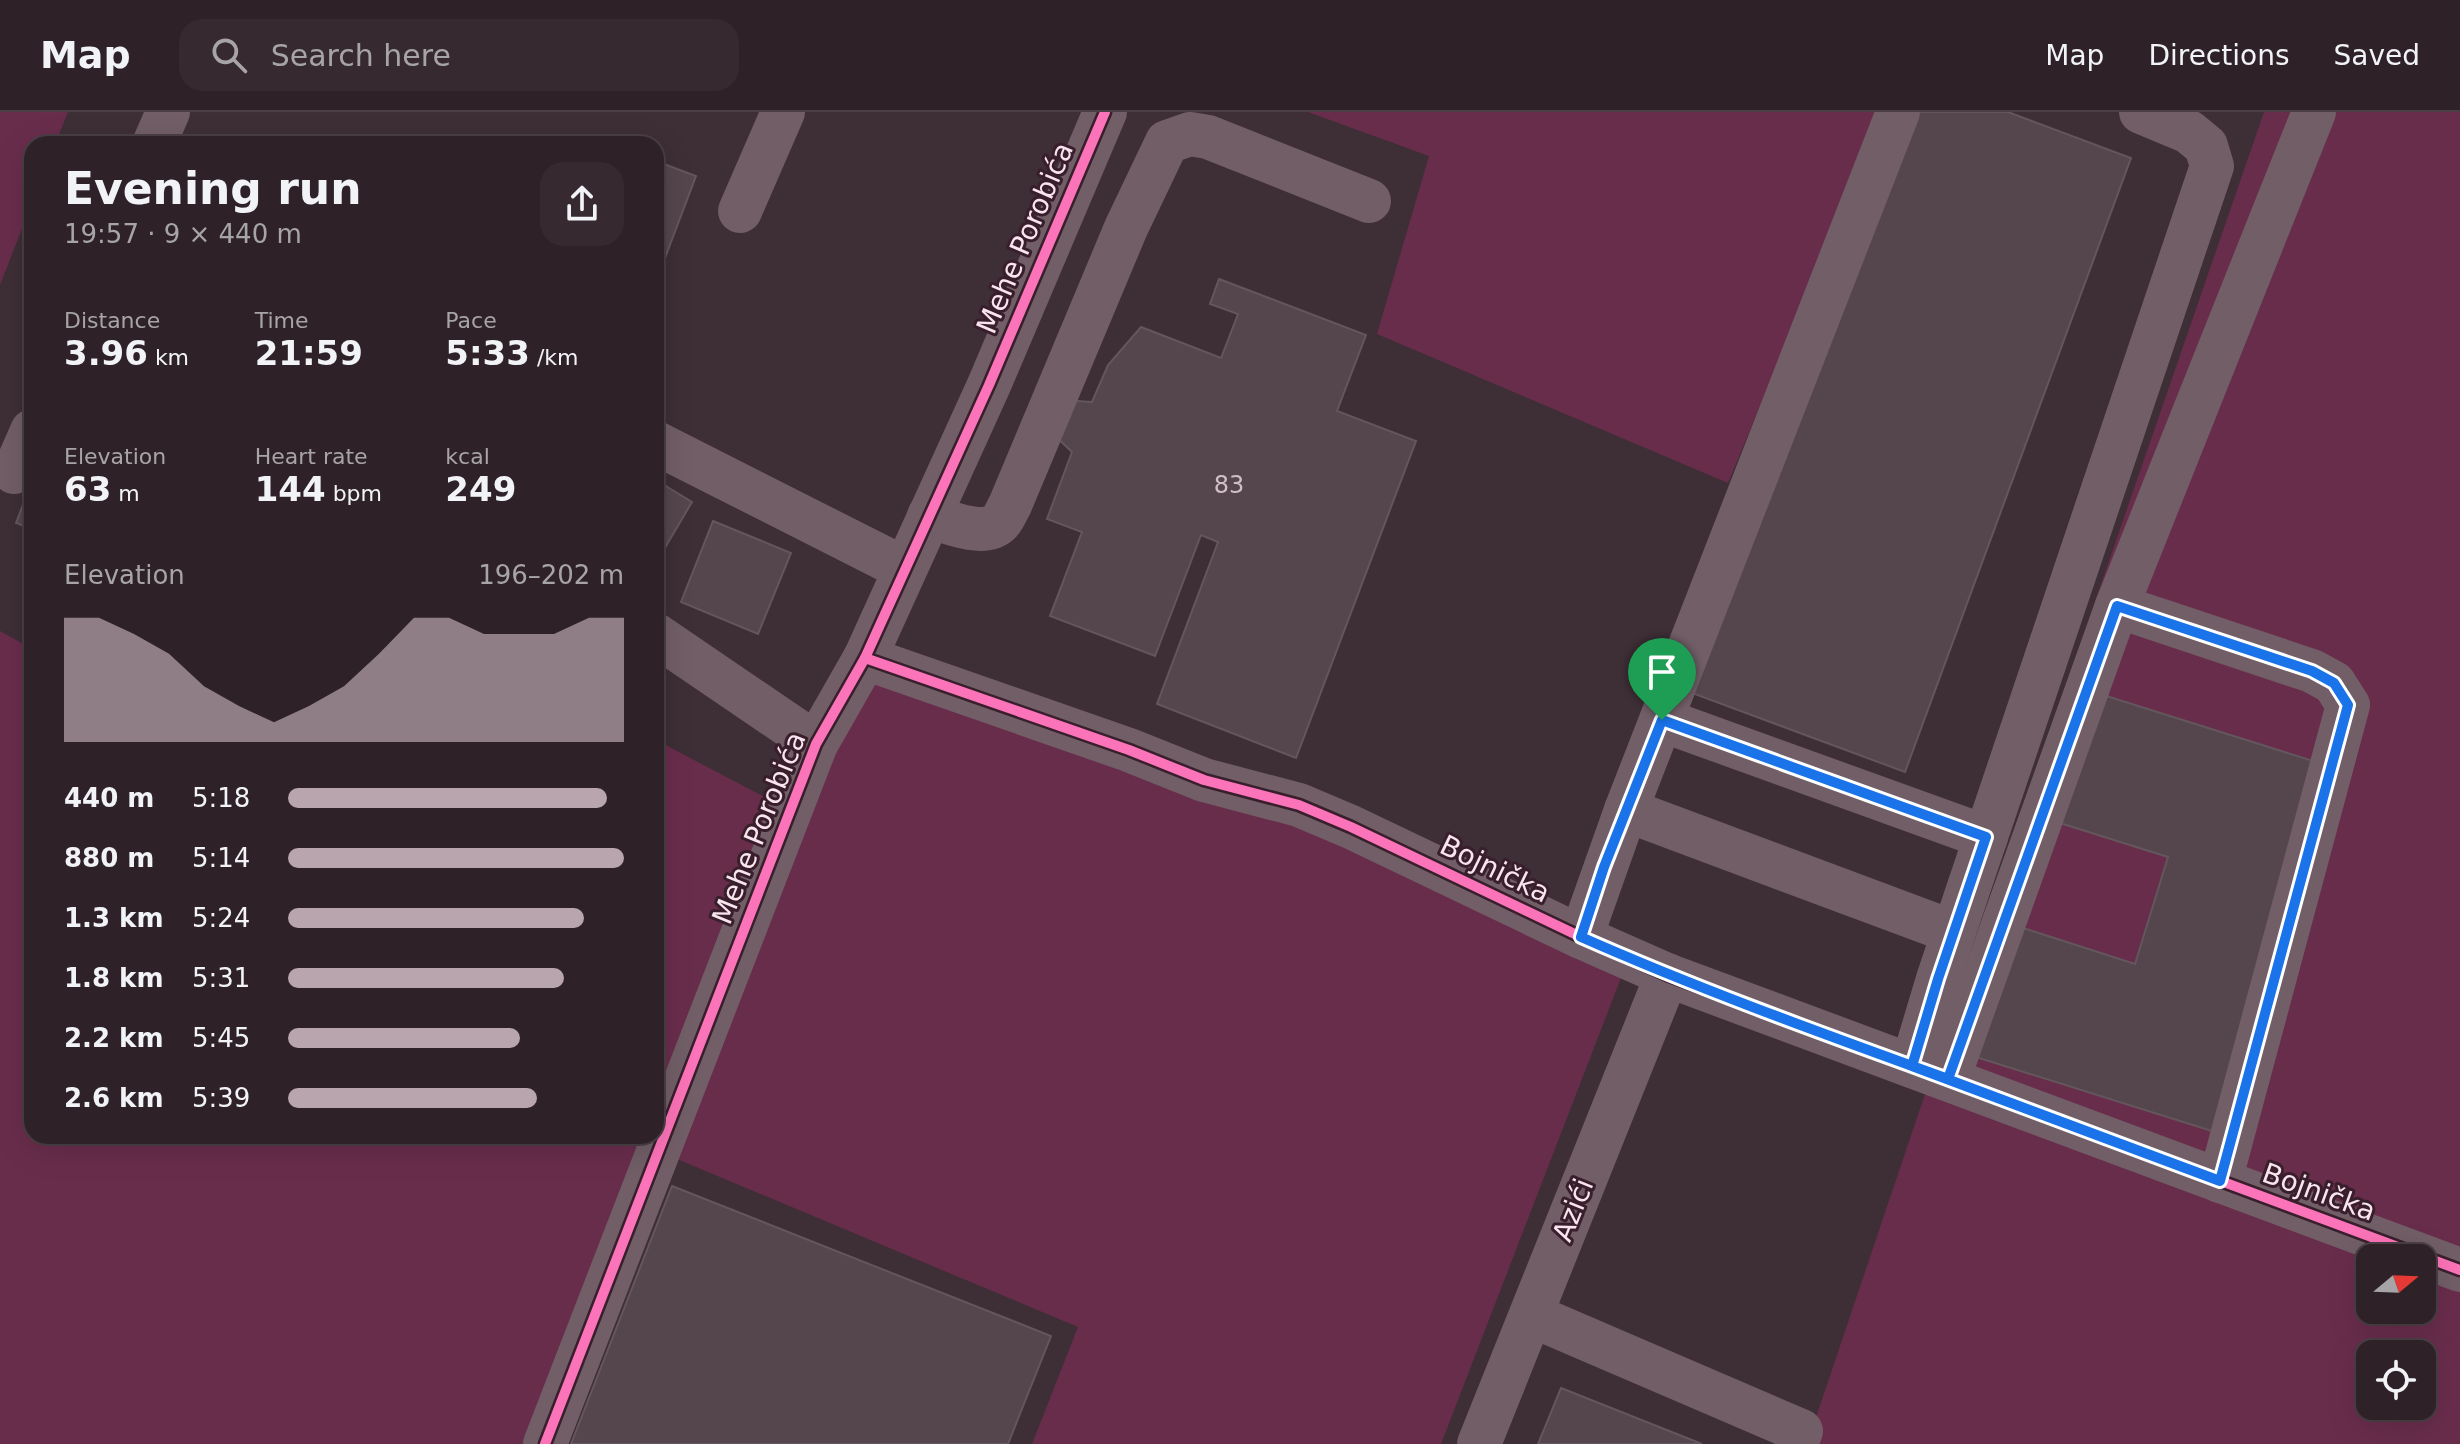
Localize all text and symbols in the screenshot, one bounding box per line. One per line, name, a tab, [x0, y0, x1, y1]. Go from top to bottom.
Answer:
search box	[179, 19, 739, 91]
text: Map	[40, 33, 131, 77]
icon: search	[207, 33, 251, 77]
text: Search here	[271, 38, 451, 73]
text: Map	[2045, 39, 2104, 72]
text: Directions	[2148, 39, 2289, 72]
text: Saved	[2333, 39, 2420, 72]
street label: Mehe Porobića	[970, 137, 1080, 339]
button: share	[540, 162, 624, 246]
text: Evening run	[64, 163, 361, 214]
text: 19:57 · 9 × 440 m	[64, 219, 302, 249]
text: Distance	[64, 308, 160, 333]
text: Time	[255, 308, 309, 333]
text: Pace	[445, 308, 497, 333]
text: 3.96	[64, 333, 148, 373]
text: 21:59	[255, 333, 363, 373]
text: 5:33	[445, 333, 530, 373]
text: km	[148, 345, 189, 370]
text: /km	[530, 345, 578, 370]
text: Elevation	[64, 444, 166, 469]
text: Heart rate	[255, 444, 368, 469]
text: kcal	[445, 444, 490, 469]
text: 63	[64, 469, 111, 509]
text: 144	[255, 469, 326, 509]
text: 249	[445, 469, 516, 509]
house number: 83	[1214, 471, 1244, 499]
text: m	[111, 481, 140, 506]
text: bpm	[326, 481, 382, 506]
text: Elevation	[64, 560, 185, 590]
text: 196–202 m	[478, 560, 624, 590]
pin	[1628, 638, 1696, 720]
icon: arrive	[1640, 650, 1684, 694]
street label: Mehe Porobića	[705, 727, 813, 929]
text: 440 m	[64, 783, 154, 813]
text: 5:18	[192, 783, 250, 813]
street label: Bojnička	[1435, 828, 1555, 910]
text: 880 m	[64, 843, 154, 873]
text: 5:14	[192, 843, 250, 873]
text: 1.3 km	[64, 903, 164, 933]
text: 5:24	[192, 903, 250, 933]
text: 1.8 km	[64, 963, 164, 993]
text: 5:31	[192, 963, 250, 993]
text: 2.2 km	[64, 1023, 164, 1053]
text: 5:45	[192, 1023, 250, 1053]
text: 2.6 km	[64, 1083, 164, 1113]
text: 5:39	[192, 1083, 250, 1113]
street label: Bojnička	[2258, 1156, 2380, 1228]
street label: Azići	[1546, 1174, 1600, 1246]
north arrow	[2356, 1244, 2436, 1324]
map controls	[2356, 1244, 2436, 1420]
button: locate	[2356, 1340, 2436, 1420]

